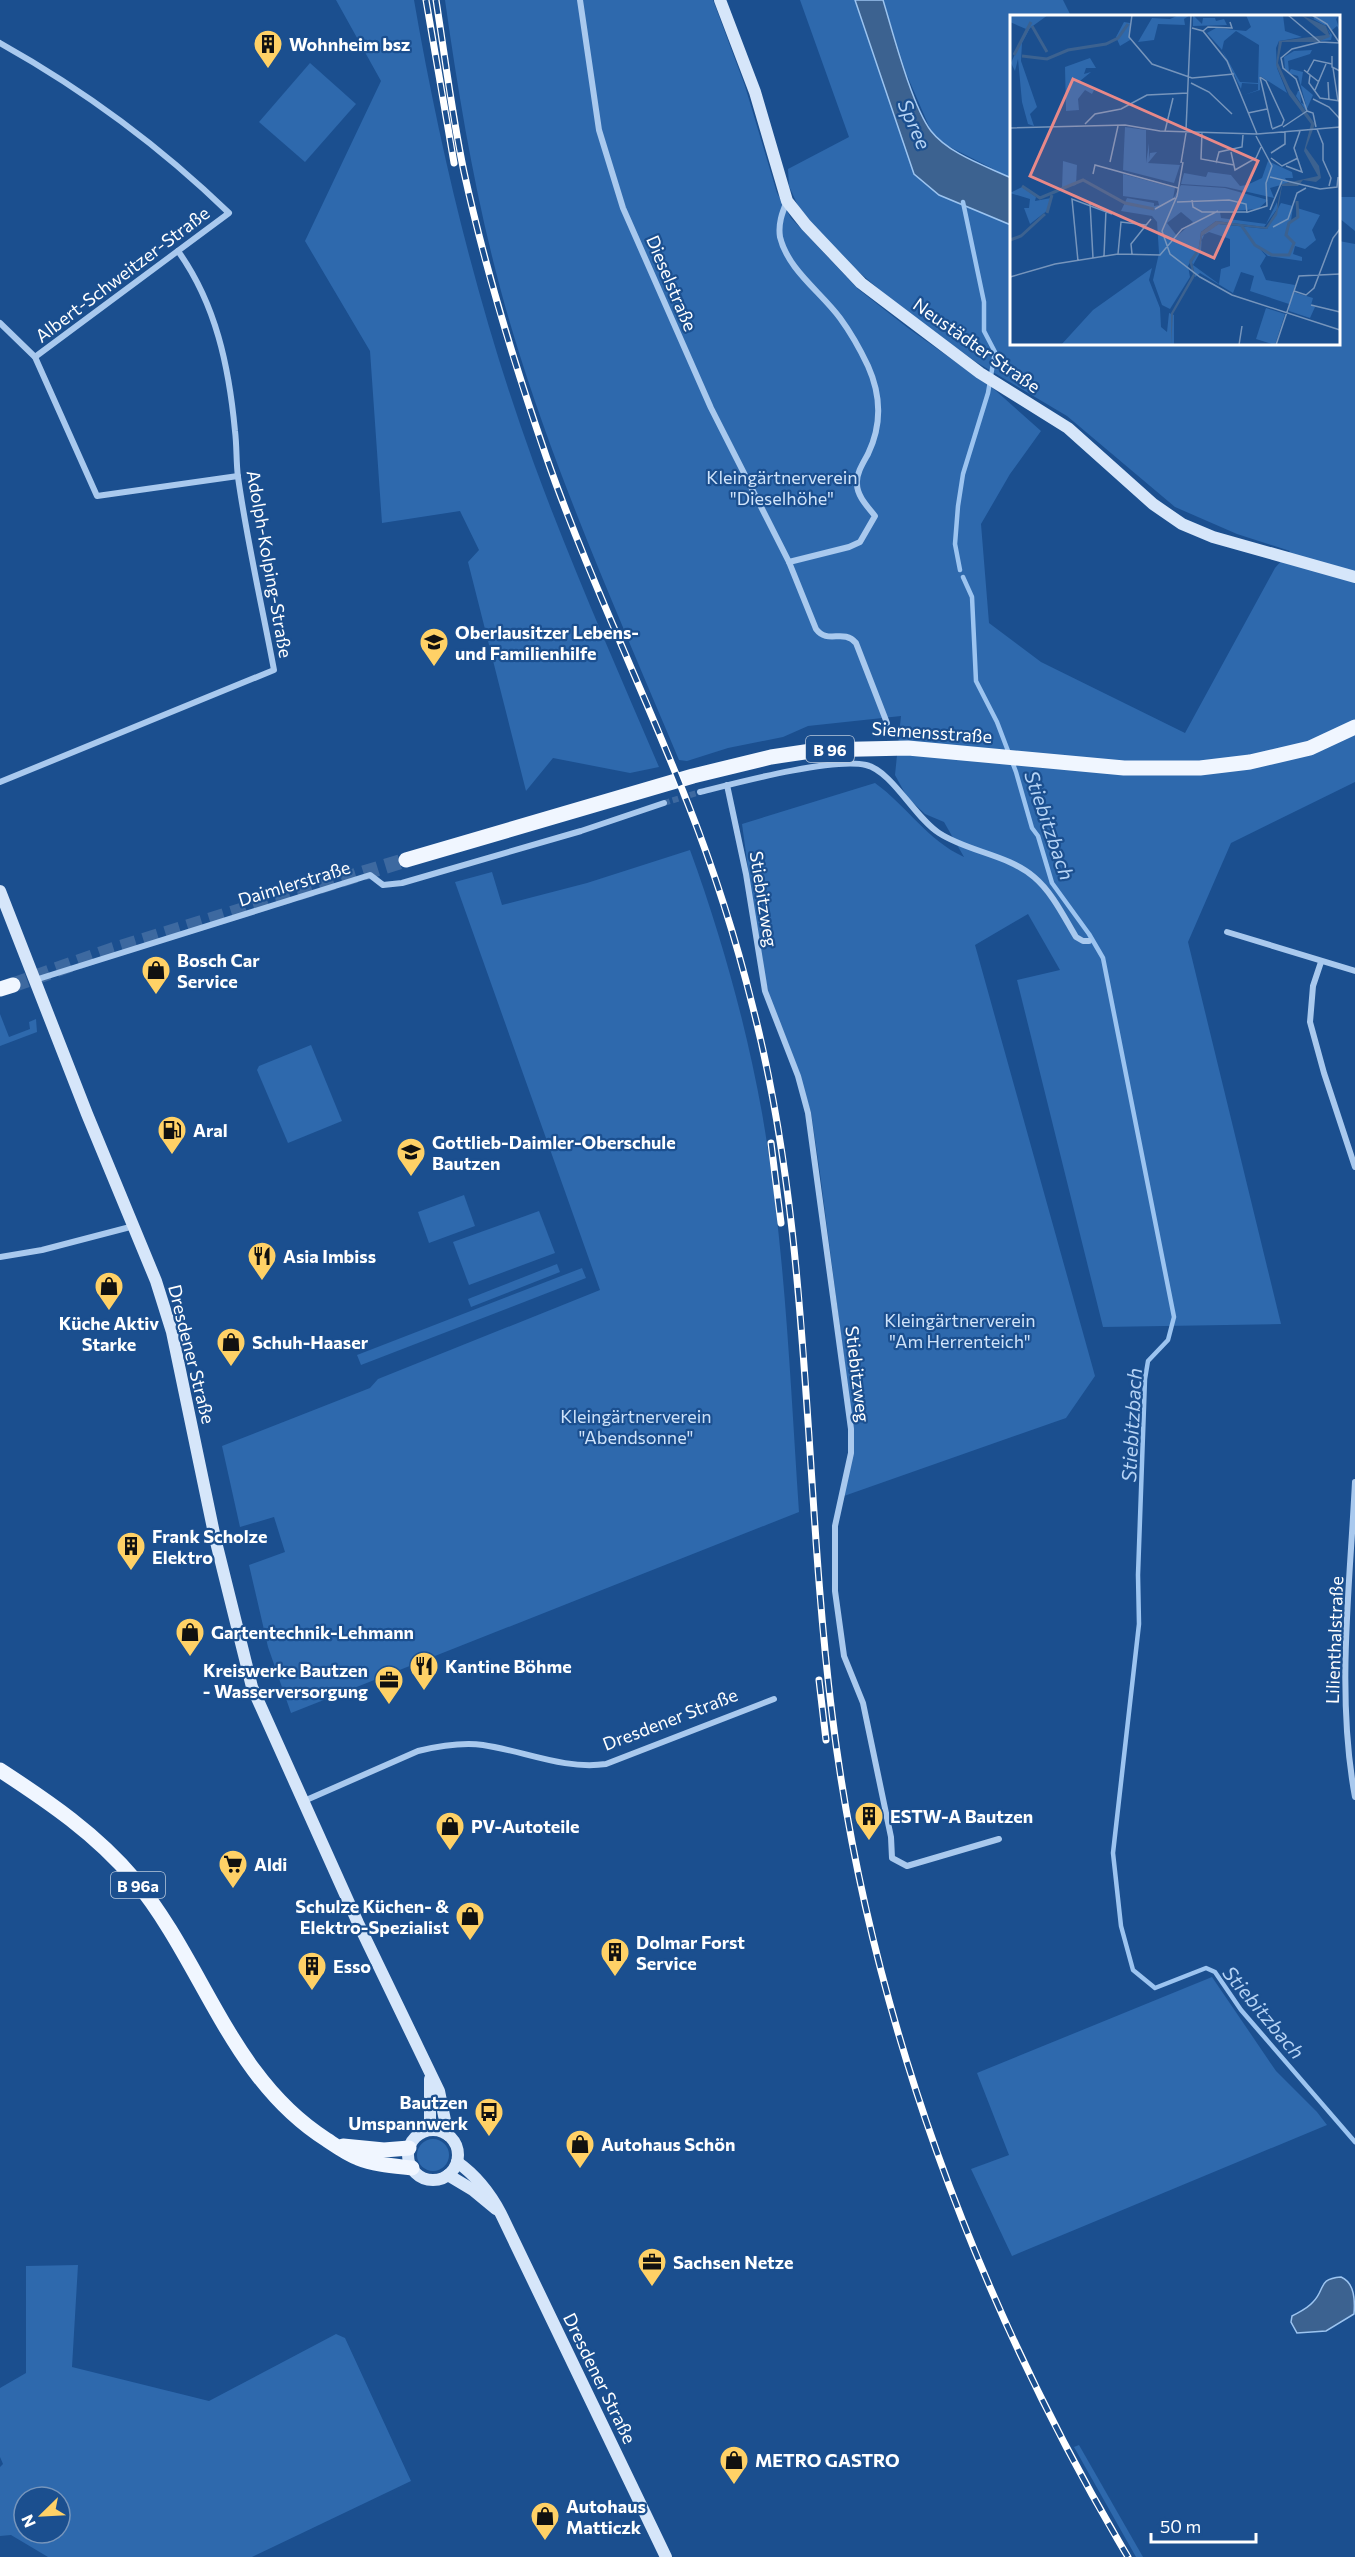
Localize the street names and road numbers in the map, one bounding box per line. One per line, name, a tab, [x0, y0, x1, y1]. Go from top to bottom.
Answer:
street label: Albert-Schweitzer-Straße	[31, 201, 213, 347]
street label: Dieselstraße	[642, 232, 702, 334]
street label: Neustädter Straße	[909, 293, 1045, 397]
street label: Adolph-Kolping-Straße	[243, 468, 297, 660]
street label: Siemensstraße	[871, 717, 993, 747]
road number: B 96	[806, 736, 854, 762]
street label: Stiebitzweg	[746, 849, 782, 949]
street label: Daimlerstraße	[235, 855, 353, 911]
street label: Dresdener Straße	[164, 1282, 220, 1426]
street label: Stiebitzweg	[841, 1325, 875, 1424]
street label: Lilienthalstraße	[1321, 1576, 1347, 1704]
street label: Dresdener Straße	[599, 1683, 741, 1755]
road number: B 96a	[111, 1872, 165, 1898]
street label: Dresdener Straße	[559, 2309, 641, 2447]

